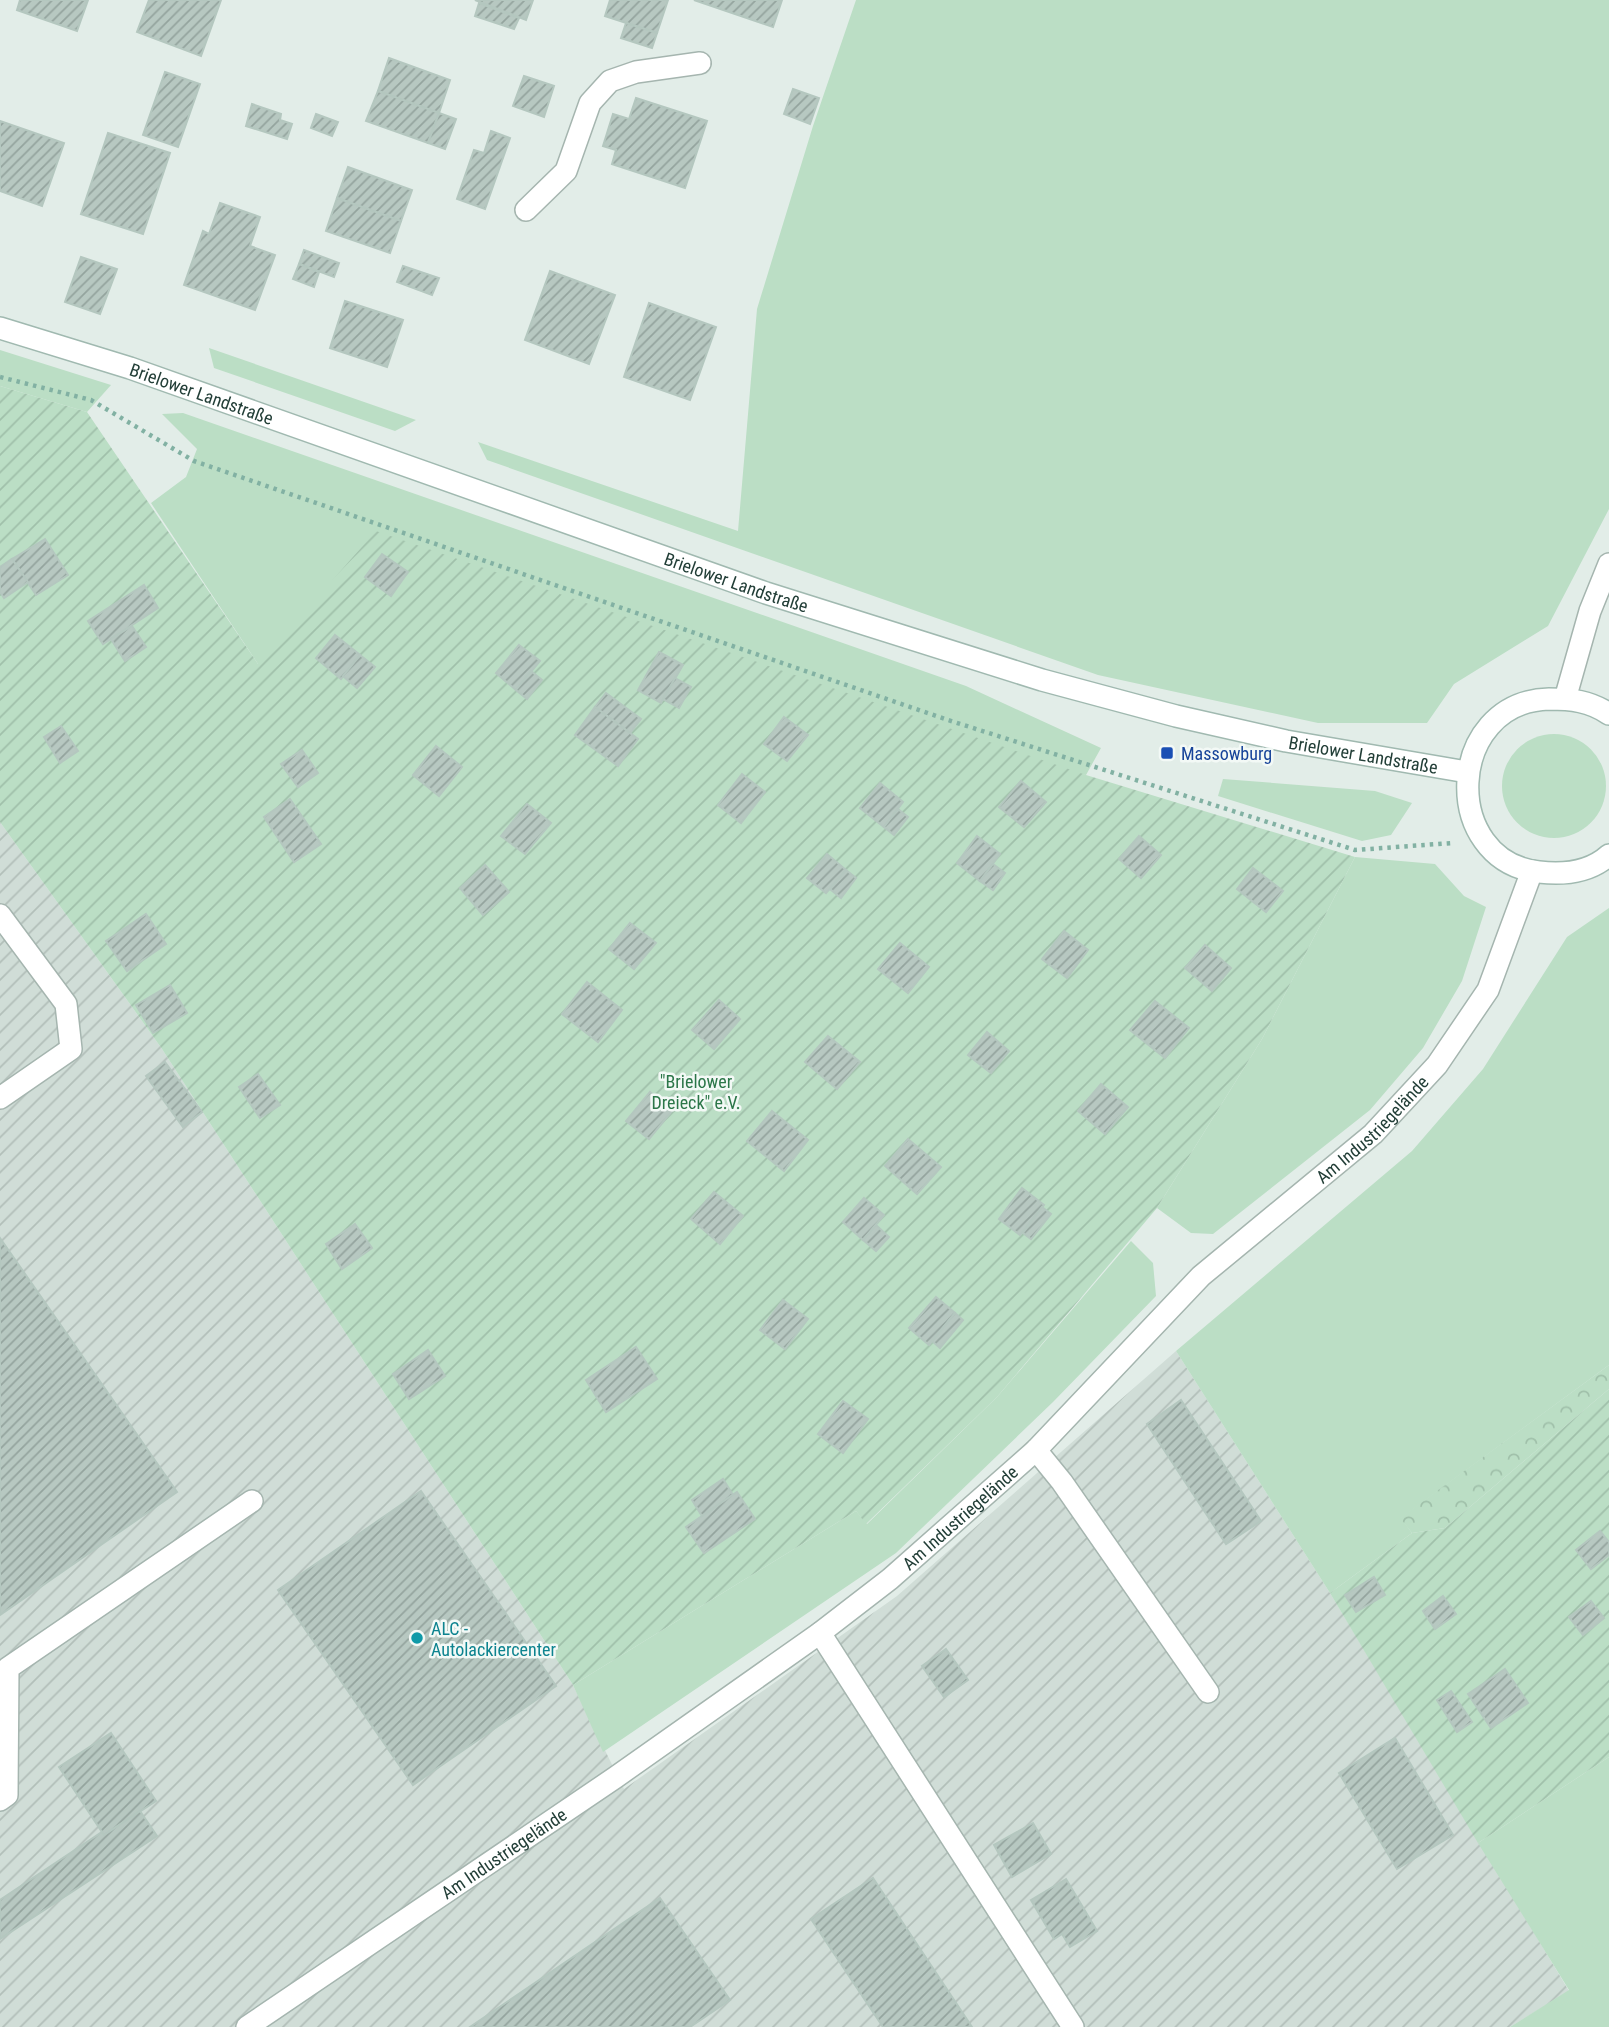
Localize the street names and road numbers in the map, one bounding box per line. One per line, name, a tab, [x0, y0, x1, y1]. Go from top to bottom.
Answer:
street label: Brielower Landstraße	[127, 358, 276, 428]
street label: Brielower Landstraße	[662, 547, 811, 616]
street label: Brielower Landstraße	[1287, 731, 1439, 777]
street label: Am Industriegelände	[1312, 1071, 1432, 1187]
street label: Am Industriegelände	[898, 1461, 1022, 1574]
street label: Am Industriegelände	[437, 1803, 570, 1903]

